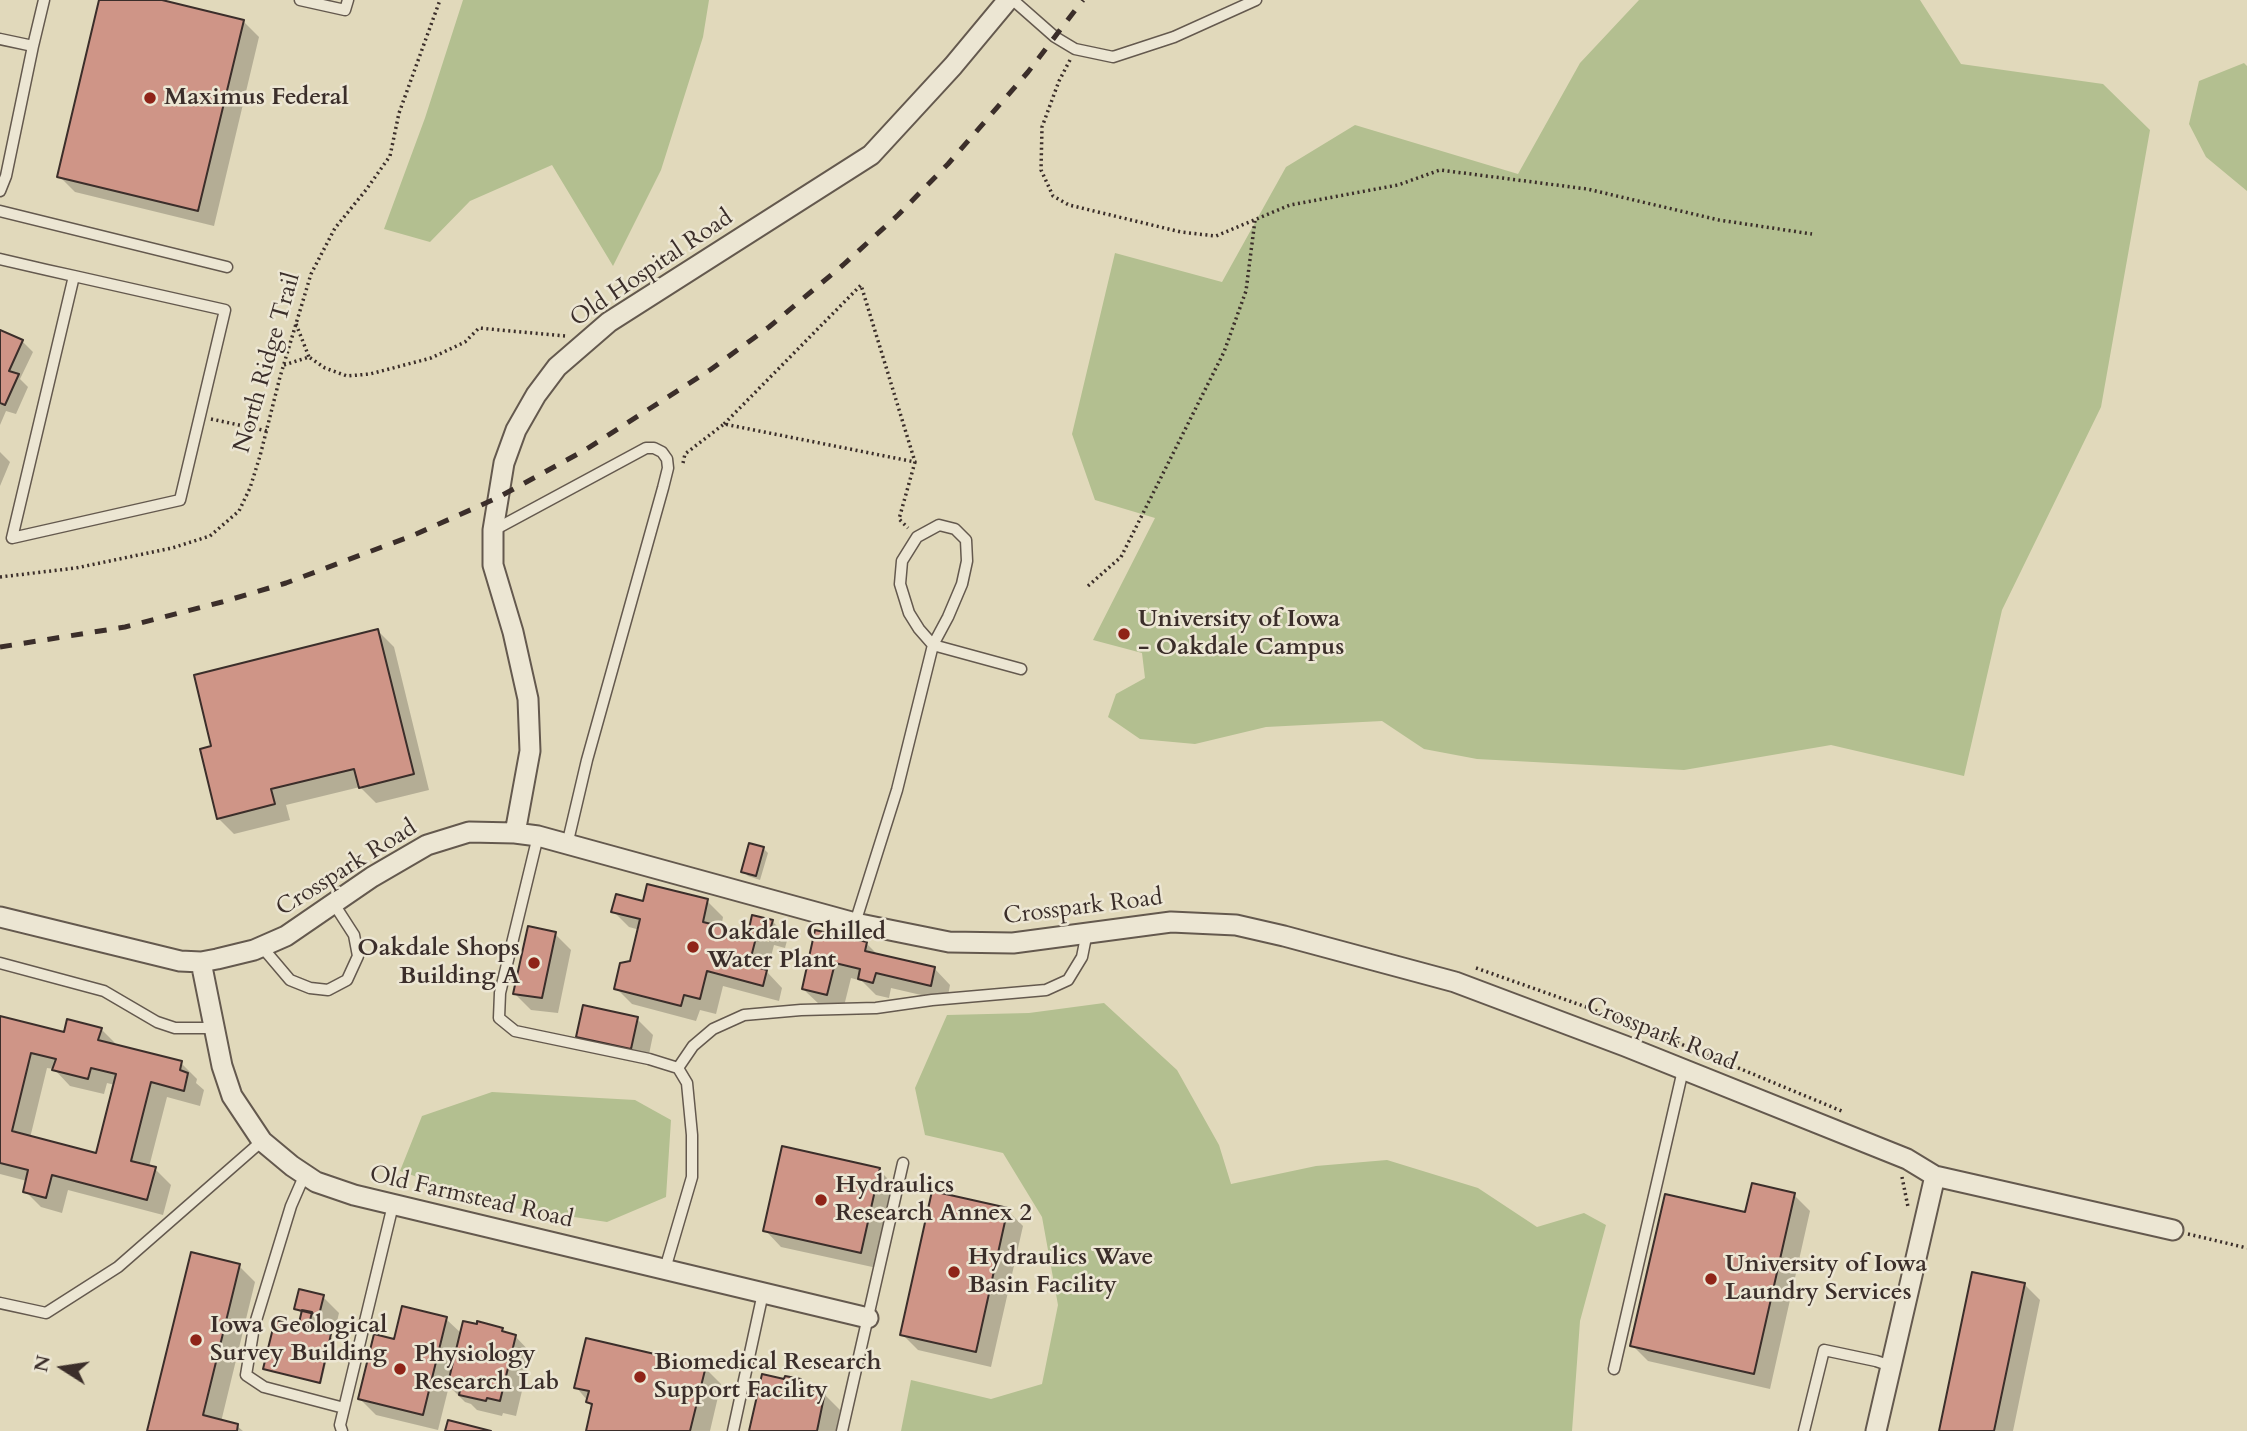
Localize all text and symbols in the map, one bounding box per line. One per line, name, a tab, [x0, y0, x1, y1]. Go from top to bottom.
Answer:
place label: Maximus Federal	[164, 84, 349, 112]
marker: Maximus Federal	[142, 90, 158, 106]
street label: Old Hospital Road	[565, 204, 739, 334]
street label: North Ridge Trail	[229, 270, 307, 456]
place label: University of Iowa - Oakdale Campus	[1138, 606, 1344, 662]
marker: University of Iowa - Oakdale Campus	[1116, 626, 1132, 642]
street label: Crosspark Road	[271, 814, 423, 924]
street label: Crosspark Road	[1002, 884, 1164, 932]
place label: Oakdale Chilled Water Plant	[707, 919, 886, 975]
place label: Oakdale Shops Building A	[357, 935, 520, 991]
marker: Oakdale Chilled Water Plant	[685, 939, 701, 955]
marker: Oakdale Shops Building A	[526, 955, 542, 971]
street label: Crosspark Road	[1581, 992, 1741, 1078]
street label: Old Farmstead Road	[366, 1161, 576, 1235]
place label: Hydraulics Research Annex 2	[835, 1172, 1032, 1228]
marker: Hydraulics Research Annex 2	[813, 1192, 829, 1208]
place label: Hydraulics Wave Basin Facility	[968, 1244, 1153, 1300]
place label: University of Iowa Laundry Services	[1725, 1251, 1927, 1307]
marker: Hydraulics Wave Basin Facility	[946, 1264, 962, 1280]
marker: University of Iowa Laundry Services	[1703, 1271, 1719, 1287]
place label: Iowa Geological Survey Building	[210, 1312, 387, 1368]
marker: Iowa Geological Survey Building	[188, 1332, 204, 1348]
north arrow	[28, 1333, 98, 1403]
place label: Physiology Research Lab	[414, 1341, 559, 1397]
place label: Biomedical Research Support Facility	[654, 1349, 882, 1405]
text: N	[28, 1353, 57, 1374]
marker: Physiology Research Lab	[392, 1361, 408, 1377]
marker: Biomedical Research Support Facility	[632, 1369, 648, 1385]

